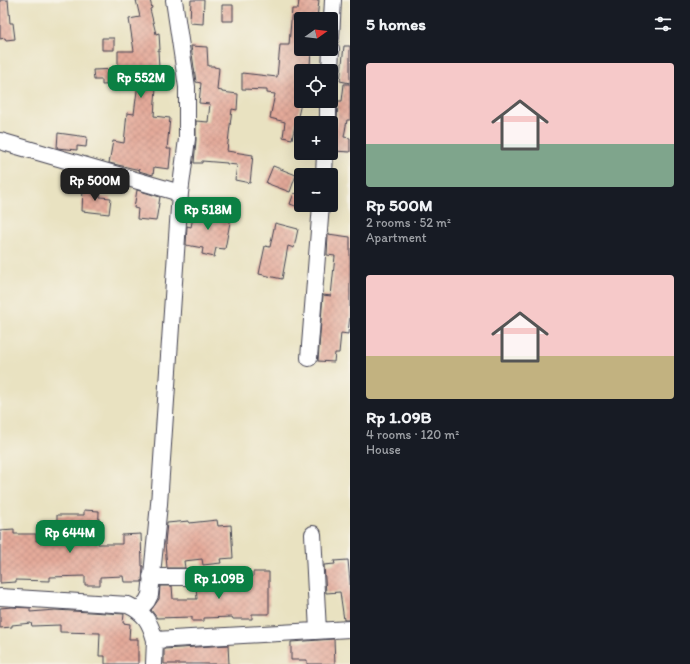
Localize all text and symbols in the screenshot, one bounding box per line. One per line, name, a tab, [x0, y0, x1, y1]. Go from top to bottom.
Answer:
north arrow	[294, 12, 338, 56]
map controls	[294, 12, 338, 212]
icon: filters	[652, 13, 674, 35]
text: 5 homes	[366, 14, 426, 34]
button: locate	[294, 64, 338, 108]
pin: Rp 552M	[104, 65, 178, 99]
text: Rp 552M	[117, 70, 165, 85]
icon: home	[484, 89, 556, 161]
button: +	[294, 116, 338, 160]
pin: Rp 500M	[58, 168, 132, 202]
button: −	[294, 168, 338, 212]
text: Rp 500M	[70, 173, 121, 188]
text: Rp 500M	[366, 195, 433, 215]
pin: Rp 518M	[171, 197, 245, 231]
text: Rp 518M	[184, 202, 232, 217]
text: 2 rooms · 52 m²	[366, 215, 451, 230]
text: Apartment	[366, 230, 427, 245]
icon: home	[484, 301, 556, 373]
text: Rp 1.09B	[366, 407, 432, 427]
text: 4 rooms · 120 m²	[366, 427, 459, 442]
text: House	[366, 442, 401, 457]
pin: Rp 644M	[33, 520, 107, 554]
text: Rp 644M	[45, 525, 95, 540]
pin: Rp 1.09B	[178, 566, 260, 600]
text: Rp 1.09B	[194, 571, 244, 586]

